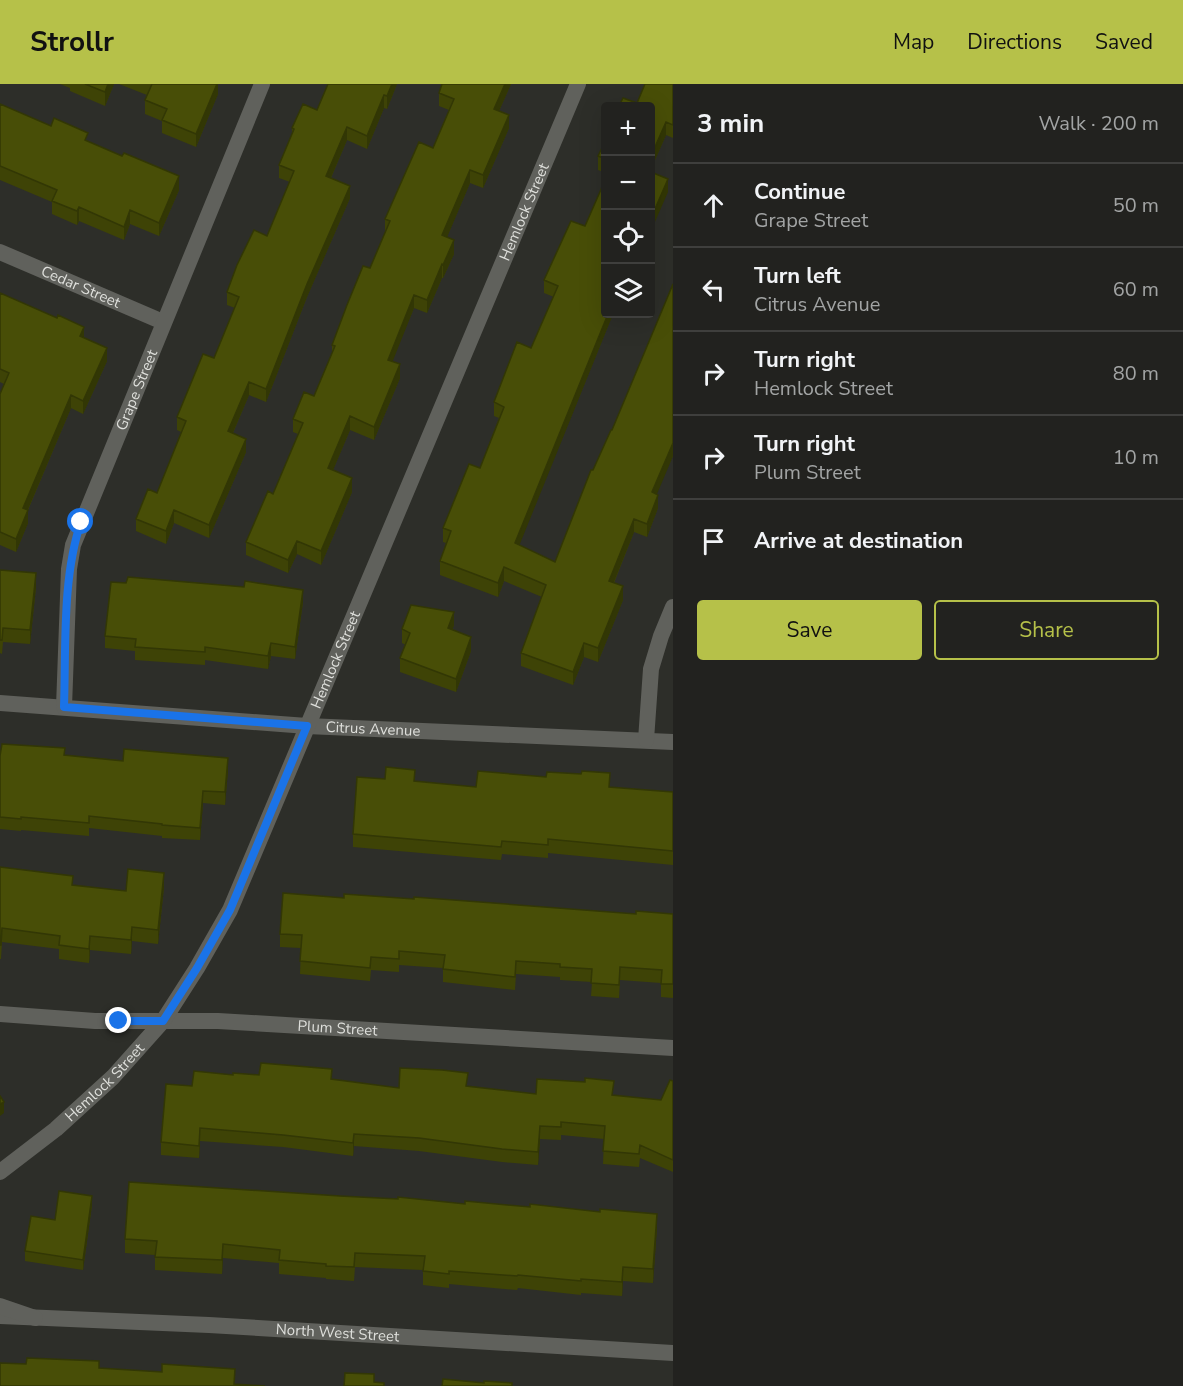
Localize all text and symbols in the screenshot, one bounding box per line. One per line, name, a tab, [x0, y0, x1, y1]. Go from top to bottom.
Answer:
text: Strollr	[30, 23, 114, 61]
text: Map	[893, 28, 934, 56]
text: Directions	[967, 28, 1062, 56]
text: Saved	[1095, 28, 1153, 56]
map controls	[601, 102, 655, 318]
button: +	[601, 102, 655, 156]
text: 3 min	[697, 106, 764, 141]
text: Walk · 200 m	[1039, 110, 1159, 137]
button: −	[601, 156, 655, 210]
street label: Hemlock Street	[495, 159, 554, 264]
text: Continue	[754, 177, 845, 207]
icon: ahead	[697, 189, 730, 222]
text: 50 m	[1113, 192, 1159, 219]
text: Grape Street	[754, 207, 868, 234]
button: locate	[601, 210, 655, 264]
street label: Cedar Street	[38, 261, 124, 313]
text: Turn left	[754, 261, 841, 291]
button: layers	[601, 264, 655, 318]
icon: left	[697, 273, 730, 306]
text: 60 m	[1113, 276, 1159, 303]
text: Citrus Avenue	[754, 291, 880, 318]
text: Turn right	[754, 345, 855, 375]
street label: Grape Street	[111, 346, 162, 433]
icon: right	[697, 357, 730, 390]
text: 80 m	[1113, 360, 1159, 387]
text: Hemlock Street	[754, 375, 893, 402]
text: Turn right	[754, 429, 855, 459]
icon: right	[697, 441, 730, 474]
text: 10 m	[1113, 444, 1159, 471]
text: Plum Street	[754, 459, 861, 486]
route start	[67, 508, 93, 534]
icon: arrive	[697, 525, 730, 558]
text: Arrive at destination	[754, 526, 963, 556]
button: Save	[697, 600, 922, 660]
button: Share	[934, 600, 1159, 660]
street label: Hemlock Street	[306, 607, 365, 712]
street label: Citrus Avenue	[325, 717, 421, 741]
route end	[105, 1007, 131, 1033]
street label: Plum Street	[297, 1016, 379, 1040]
street label: Hemlock Street	[61, 1038, 149, 1126]
street label: North West Street	[275, 1319, 401, 1347]

